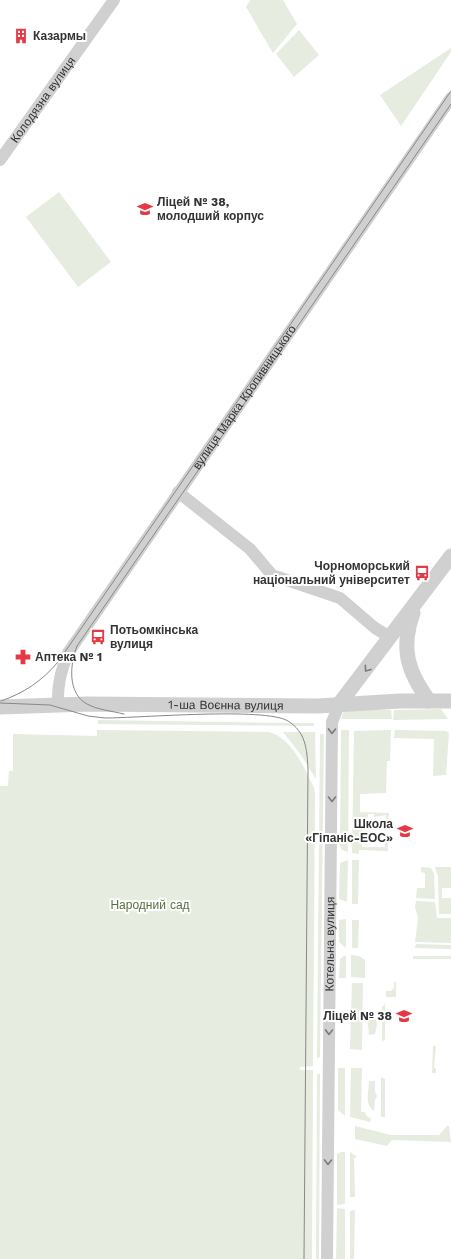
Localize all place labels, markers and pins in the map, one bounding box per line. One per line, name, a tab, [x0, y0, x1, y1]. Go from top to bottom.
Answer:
building icon: Казармы	[12, 27, 30, 45]
place label: Казармы	[33, 29, 86, 43]
place label: Ліцей № 38, молодший корпус	[157, 195, 264, 223]
school or university icon: Ліцей № 38, молодший корпус	[136, 200, 154, 218]
place label: Чорноморський національний університет	[253, 559, 410, 587]
bus stop icon: Чорноморський національний університет	[413, 564, 431, 582]
place label: Потьомкінська вулиця	[110, 623, 199, 651]
bus stop icon: Потьомкінська вулиця	[89, 628, 107, 646]
pharmacy icon: Аптека № 1	[14, 648, 32, 666]
place label: Аптека № 1	[35, 650, 102, 664]
place label: Школа «Гіпаніс-ЕОС»	[305, 817, 393, 845]
school or university icon: Школа «Гіпаніс-ЕОС»	[396, 822, 414, 840]
school or university icon: Ліцей № 38	[395, 1007, 413, 1025]
place label: Ліцей № 38	[323, 1009, 392, 1023]

